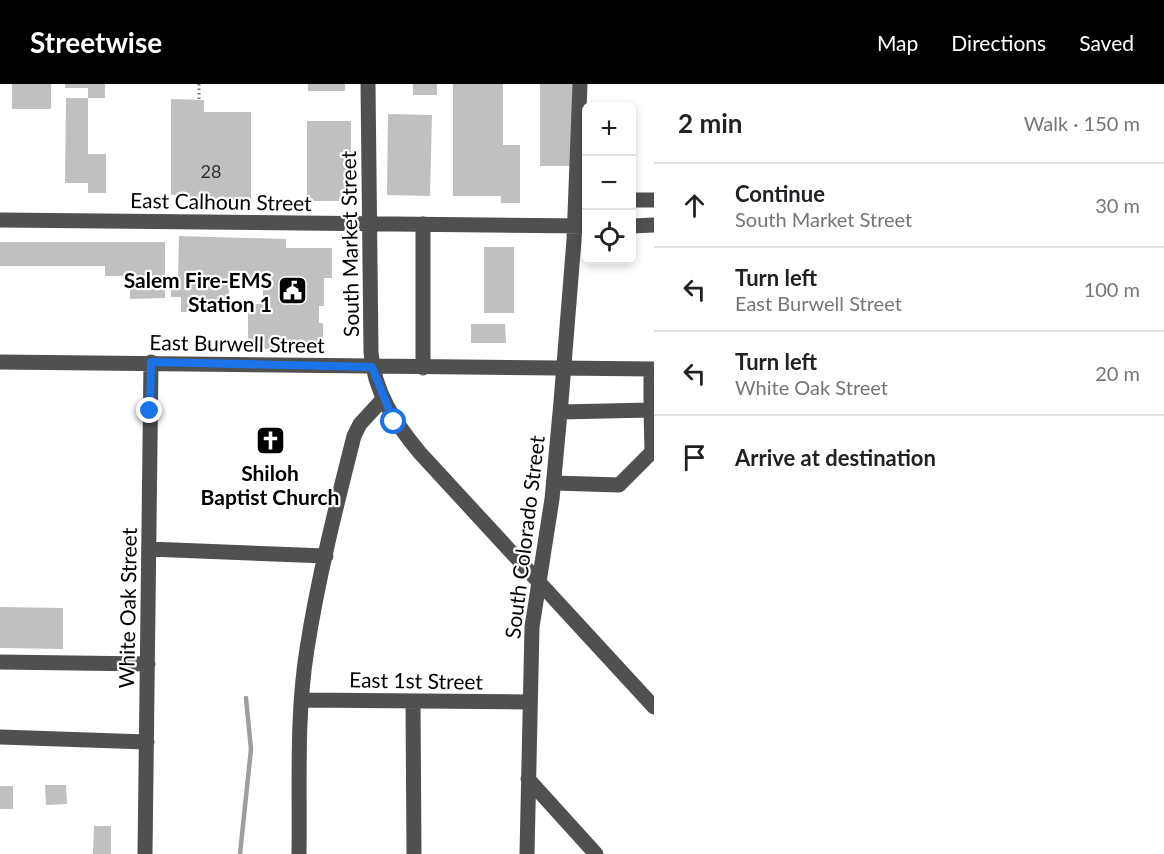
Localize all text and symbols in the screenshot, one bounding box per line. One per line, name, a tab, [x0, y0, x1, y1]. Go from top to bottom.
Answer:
text: Streetwise	[30, 25, 162, 59]
text: Map	[877, 30, 918, 55]
text: Directions	[951, 30, 1046, 55]
text: Saved	[1079, 30, 1134, 55]
map controls	[582, 102, 636, 264]
button: +	[582, 102, 636, 156]
text: 2 min	[678, 107, 742, 139]
text: Walk · 150 m	[1024, 111, 1140, 135]
street label: South Market Street	[335, 150, 363, 337]
button: −	[582, 156, 636, 210]
house number: 28	[201, 160, 221, 182]
text: Continue	[735, 180, 825, 207]
street label: East Calhoun Street	[130, 187, 312, 215]
icon: ahead	[678, 189, 711, 222]
text: 30 m	[1095, 193, 1140, 217]
text: South Market Street	[735, 207, 912, 231]
button: locate	[582, 210, 636, 264]
text: Turn left	[735, 264, 817, 291]
place label: Salem Fire-EMS Station 1	[124, 267, 272, 316]
icon: left	[678, 273, 711, 306]
public building icon: Salem Fire-EMS Station 1	[277, 275, 309, 307]
text: 100 m	[1084, 277, 1140, 301]
text: East Burwell Street	[735, 291, 902, 315]
street label: East Burwell Street	[149, 329, 325, 357]
text: Turn left	[735, 348, 817, 375]
icon: left	[678, 357, 711, 390]
text: 20 m	[1095, 361, 1140, 385]
text: White Oak Street	[735, 375, 888, 399]
route end	[136, 397, 162, 423]
route start	[380, 408, 406, 434]
church icon: Shiloh Baptist Church	[254, 425, 286, 457]
street label: South Colorado Street	[499, 434, 549, 640]
icon: arrive	[678, 441, 711, 474]
text: Arrive at destination	[735, 444, 936, 471]
place label: Shiloh Baptist Church	[201, 460, 339, 509]
street label: White Oak Street	[113, 527, 141, 689]
street label: East 1st Street	[349, 666, 484, 694]

